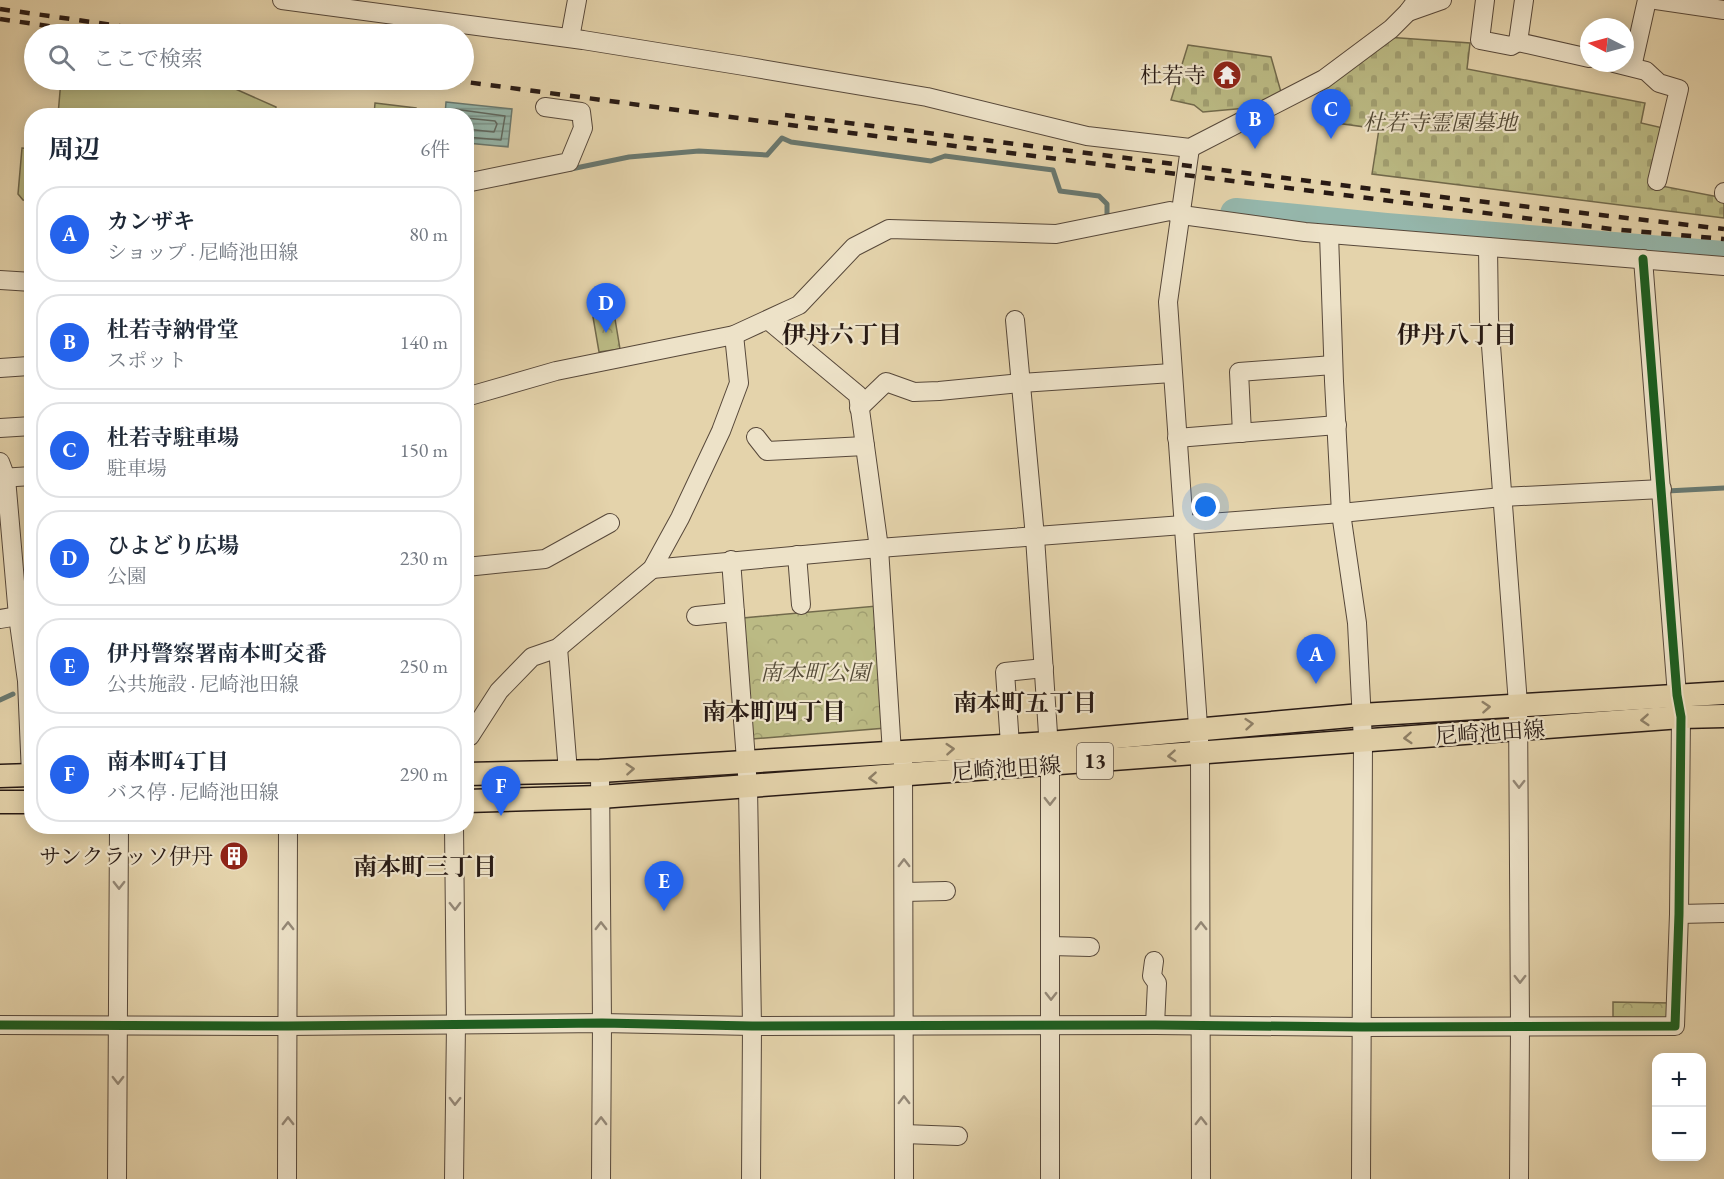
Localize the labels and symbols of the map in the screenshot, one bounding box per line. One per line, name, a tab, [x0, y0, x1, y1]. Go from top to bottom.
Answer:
north arrow	[1580, 18, 1634, 72]
temple icon: 杜若寺	[1211, 59, 1243, 91]
place label: 杜若寺	[1140, 61, 1206, 90]
pin: C	[1312, 90, 1350, 139]
pin: B	[1236, 100, 1274, 149]
park label: 杜若寺霊園墓地	[1363, 108, 1519, 137]
pin: D	[586, 284, 626, 333]
district label: 伊丹六丁目	[782, 319, 902, 350]
district label: 伊丹八丁目	[1397, 319, 1517, 350]
your location	[1191, 492, 1220, 521]
pin: A	[1296, 634, 1336, 684]
park label: 南本町公園	[760, 658, 873, 687]
district label: 南本町五丁目	[953, 687, 1097, 718]
district label: 南本町四丁目	[702, 696, 846, 727]
one-way arrow	[1481, 700, 1490, 713]
one-way arrow	[1640, 713, 1649, 726]
street label: 尼崎池田線	[1434, 714, 1546, 751]
one-way arrow	[1245, 718, 1254, 731]
one-way arrow	[1404, 731, 1413, 744]
one-way arrow	[946, 743, 955, 756]
road number: 13	[1077, 743, 1113, 779]
one-way arrow	[1167, 749, 1177, 762]
street label: 尼崎池田線	[950, 750, 1062, 787]
one-way arrow	[625, 763, 634, 776]
pin: F	[482, 766, 520, 816]
one-way arrow	[868, 771, 877, 784]
one-way arrow	[1513, 779, 1525, 788]
one-way arrow	[1044, 797, 1056, 806]
building icon: サンクラッソ伊丹	[218, 840, 250, 872]
place label: サンクラッソ伊丹	[39, 842, 213, 871]
district label: 南本町三丁目	[353, 851, 497, 882]
one-way arrow	[898, 858, 910, 867]
pin: E	[644, 862, 684, 911]
one-way arrow	[113, 880, 125, 889]
one-way arrow	[449, 901, 461, 910]
one-way arrow	[282, 921, 294, 930]
one-way arrow	[595, 921, 607, 930]
one-way arrow	[1195, 921, 1207, 930]
one-way arrow	[1514, 974, 1526, 983]
one-way arrow	[1045, 992, 1057, 1001]
one-way arrow	[112, 1075, 124, 1084]
one-way arrow	[898, 1095, 910, 1104]
one-way arrow	[449, 1096, 461, 1105]
one-way arrow	[282, 1116, 294, 1125]
one-way arrow	[595, 1116, 607, 1125]
one-way arrow	[1195, 1116, 1207, 1125]

